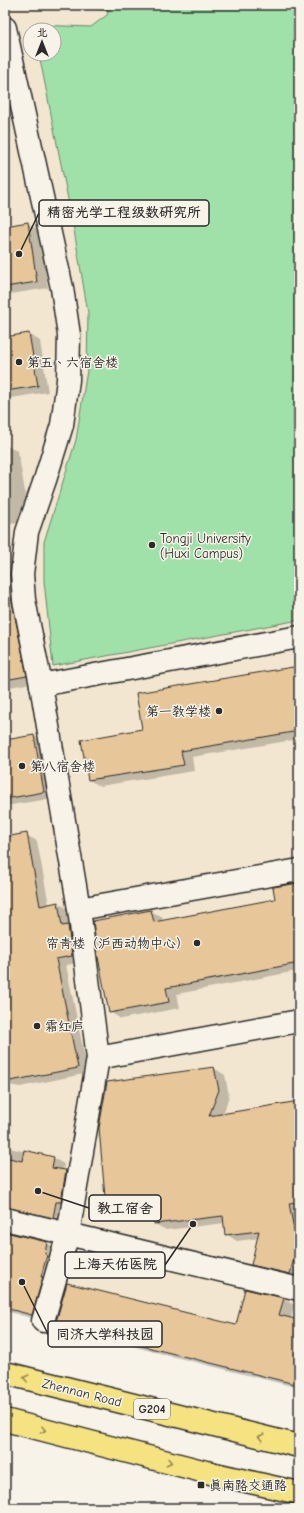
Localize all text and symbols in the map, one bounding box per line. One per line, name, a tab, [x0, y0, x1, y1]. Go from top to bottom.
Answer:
north arrow	[22, 22, 62, 62]
text: 北	[37, 26, 48, 39]
callout: 精密光学工程级数研究所	[39, 200, 209, 226]
text: 精密光学工程级数研究所	[47, 204, 201, 221]
place label: 第五、六宿舍楼	[27, 355, 118, 370]
marker: 第五、六宿舍楼	[14, 357, 24, 367]
place label: Tongji University (Huxi Campus)	[160, 531, 251, 561]
marker: Tongji University (Huxi Campus)	[147, 540, 157, 550]
place label: 第一教学楼	[146, 704, 211, 719]
marker: 第一教学楼	[214, 706, 224, 716]
place label: 第八宿舍楼	[30, 759, 95, 774]
marker: 第八宿舍楼	[17, 761, 27, 771]
place label: 帘青楼（沪西动物中心）	[46, 936, 189, 951]
marker: 帘青楼（沪西动物中心）	[192, 938, 202, 948]
place label: 霜红庐	[45, 1019, 84, 1034]
marker: 霜红庐	[32, 1021, 42, 1031]
callout: 教工宿舍	[89, 1195, 161, 1221]
text: 教工宿舍	[97, 1200, 153, 1217]
callout: 上海天佑医院	[65, 1252, 165, 1278]
text: 上海天佑医院	[73, 1256, 157, 1273]
callout: 同济大学科技园	[48, 1321, 162, 1347]
text: 同济大学科技园	[56, 1326, 154, 1343]
one-way arrow	[23, 1374, 30, 1383]
street label: Zhennan Road	[40, 1375, 123, 1410]
road number: G204	[134, 1399, 170, 1419]
one-way arrow	[39, 1425, 46, 1434]
one-way arrow	[258, 1433, 265, 1442]
one-way arrow	[165, 1457, 172, 1466]
place label: 真南路交通路	[209, 1478, 287, 1493]
marker: 真南路交通路	[196, 1480, 206, 1490]

